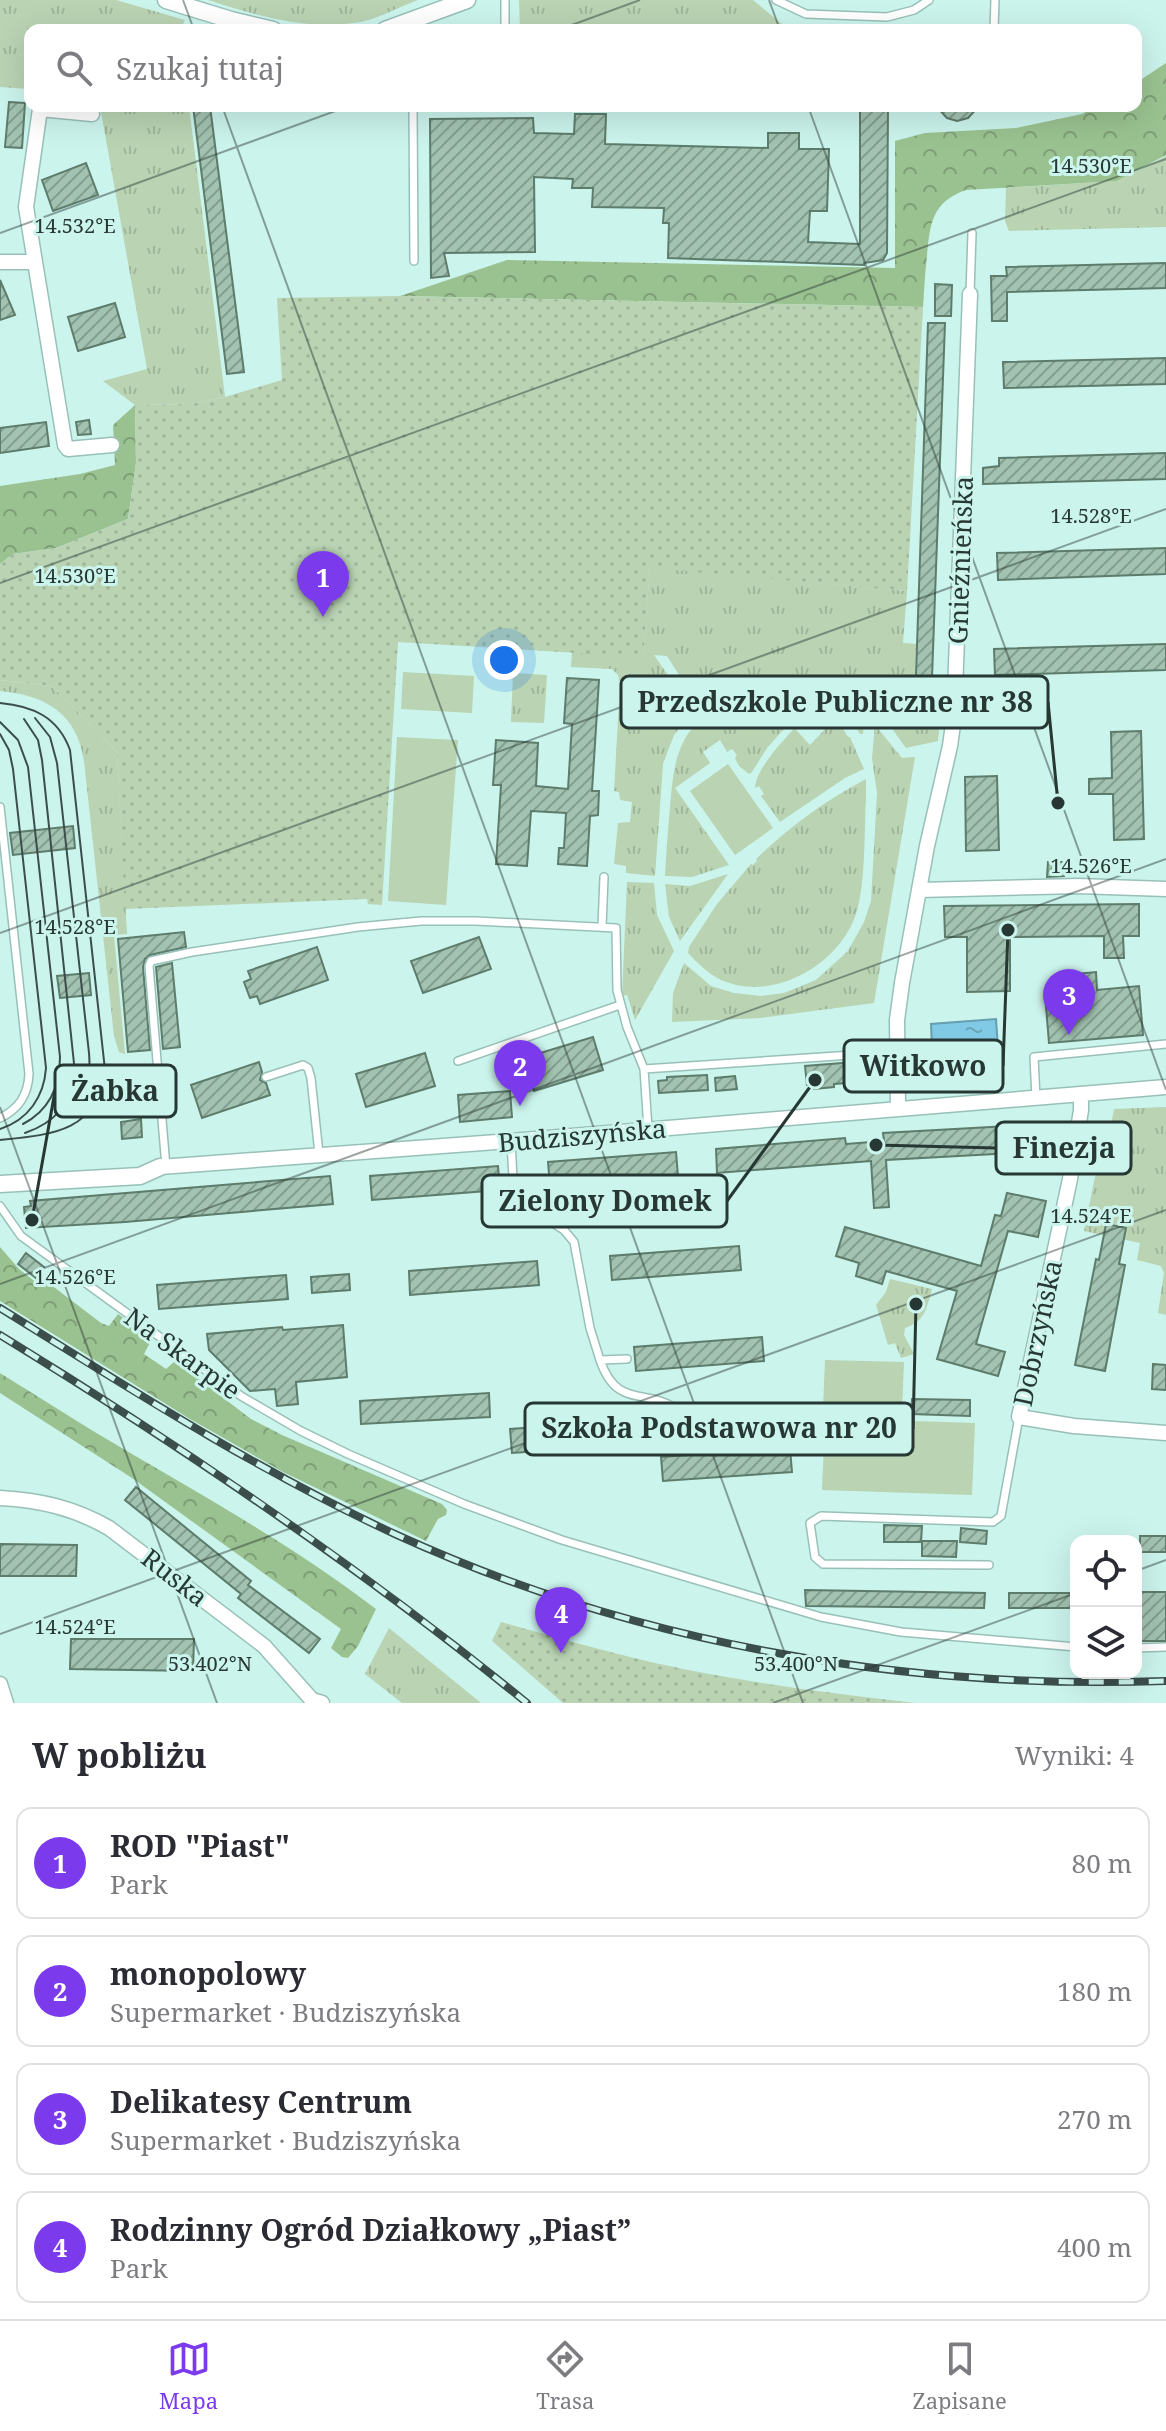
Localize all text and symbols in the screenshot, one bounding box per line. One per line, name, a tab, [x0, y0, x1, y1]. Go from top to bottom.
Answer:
search box	[24, 24, 1142, 112]
icon: search	[52, 46, 96, 90]
text: Szukaj tutaj	[116, 48, 284, 89]
text: 14.530°E	[1050, 152, 1132, 179]
text: 14.532°E	[34, 212, 116, 239]
street label: Gnieźnieńska	[939, 475, 981, 645]
text: 14.528°E	[1050, 502, 1132, 529]
pin: 1	[297, 551, 349, 617]
text: 14.530°E	[34, 562, 116, 589]
your location	[484, 640, 524, 680]
callout: Przedszkole Publiczne nr 38	[621, 676, 1048, 728]
text: Przedszkole Publiczne nr 38	[637, 682, 1033, 720]
text: 14.526°E	[1050, 852, 1132, 879]
text: 14.528°E	[34, 913, 116, 940]
pin: 3	[1043, 969, 1095, 1035]
pin: 2	[494, 1040, 546, 1106]
callout: Witkowo	[844, 1040, 1003, 1092]
text: Witkowo	[860, 1046, 986, 1084]
callout: Żabka	[55, 1065, 176, 1117]
text: Żabka	[71, 1071, 159, 1109]
street label: Budziszyńska	[496, 1110, 668, 1160]
callout: Finezja	[996, 1122, 1131, 1174]
text: Finezja	[1012, 1128, 1116, 1166]
callout: Zielony Domek	[482, 1175, 727, 1227]
text: Zielony Domek	[498, 1181, 712, 1219]
text: 14.524°E	[1050, 1202, 1132, 1229]
street label: Dobrzyńska	[1004, 1257, 1070, 1409]
text: 14.526°E	[34, 1263, 116, 1290]
street label: Na Skarpie	[118, 1299, 248, 1407]
callout: Szkoła Podstawowa nr 20	[525, 1403, 913, 1455]
text: Szkoła Podstawowa nr 20	[541, 1408, 897, 1446]
map controls	[1070, 1535, 1142, 1679]
button: locate	[1070, 1535, 1142, 1607]
street label: Ruska	[134, 1540, 216, 1614]
pin: 4	[535, 1587, 587, 1653]
button: layers	[1070, 1607, 1142, 1679]
text: 14.524°E	[34, 1613, 116, 1640]
text: 53.402°N	[168, 1650, 252, 1677]
text: 53.400°N	[754, 1650, 838, 1677]
text: W pobliżu	[32, 1732, 207, 1778]
text: Wyniki: 4	[1015, 1737, 1134, 1773]
text: ROD "Piast"	[110, 1825, 290, 1866]
text: 1	[53, 1845, 67, 1881]
text: 80 m	[1072, 1845, 1132, 1881]
text: Park	[110, 1866, 168, 1902]
text: monopolowy	[110, 1953, 306, 1994]
text: 2	[53, 1973, 67, 2009]
text: 180 m	[1057, 1973, 1132, 2009]
text: Supermarket · Budziszyńska	[110, 1994, 461, 2030]
text: Delikatesy Centrum	[110, 2081, 412, 2122]
text: 3	[53, 2101, 67, 2137]
text: 270 m	[1057, 2101, 1132, 2137]
text: Supermarket · Budziszyńska	[110, 2122, 461, 2158]
text: Rodzinny Ogród Działkowy „Piast”	[110, 2209, 631, 2250]
text: 4	[53, 2229, 67, 2265]
text: 400 m	[1057, 2229, 1132, 2265]
text: Park	[110, 2250, 168, 2286]
tab: Mapa	[159, 2337, 218, 2415]
tab: Trasa	[536, 2337, 594, 2415]
tab: Zapisane	[913, 2337, 1007, 2415]

